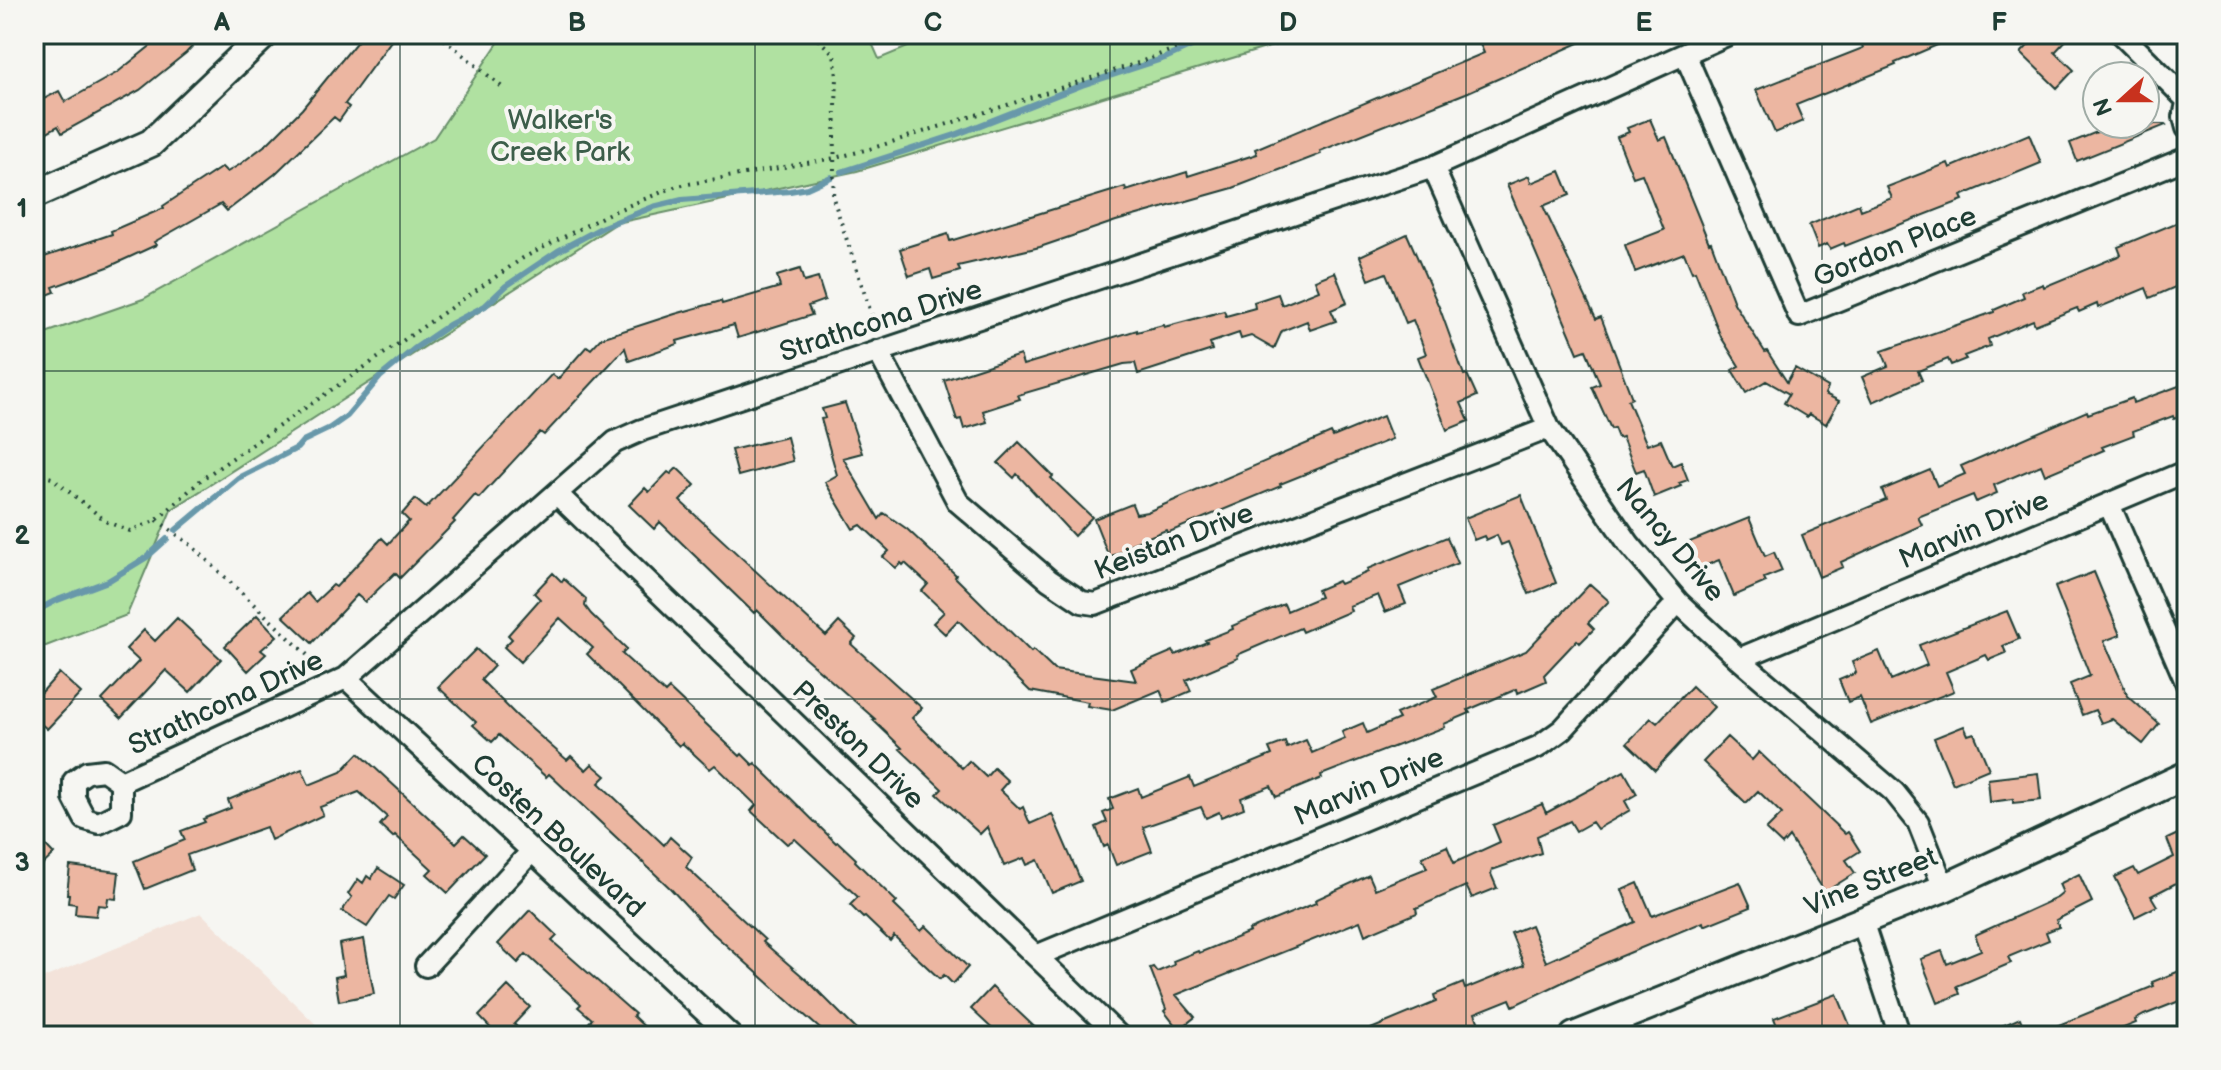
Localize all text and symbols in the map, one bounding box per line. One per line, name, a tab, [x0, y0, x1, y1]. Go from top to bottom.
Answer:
text: A	[213, 8, 230, 39]
text: B	[568, 8, 586, 39]
text: C	[924, 8, 942, 39]
text: D	[1279, 8, 1297, 39]
text: E	[1636, 8, 1653, 39]
text: F	[1991, 8, 2007, 39]
north arrow	[2081, 60, 2161, 140]
text: N	[2088, 94, 2119, 119]
park label: Walker's Creek Park	[490, 104, 630, 169]
text: 1	[17, 194, 27, 225]
street label: Gordon Place	[1809, 199, 1981, 295]
street label: Strathcona Drive	[776, 273, 986, 369]
street label: Nancy Drive	[1609, 471, 1731, 609]
street label: Marvin Drive	[1894, 484, 2054, 576]
street label: Keistan Drive	[1090, 497, 1258, 587]
text: 2	[14, 521, 30, 552]
street label: Strathcona Drive	[123, 643, 329, 763]
street label: Preston Drive	[785, 674, 931, 816]
street label: Marvin Drive	[1289, 741, 1449, 833]
street label: Costen Boulevard	[465, 747, 651, 925]
street label: Vine Street	[1800, 840, 1943, 924]
text: 3	[14, 848, 30, 879]

